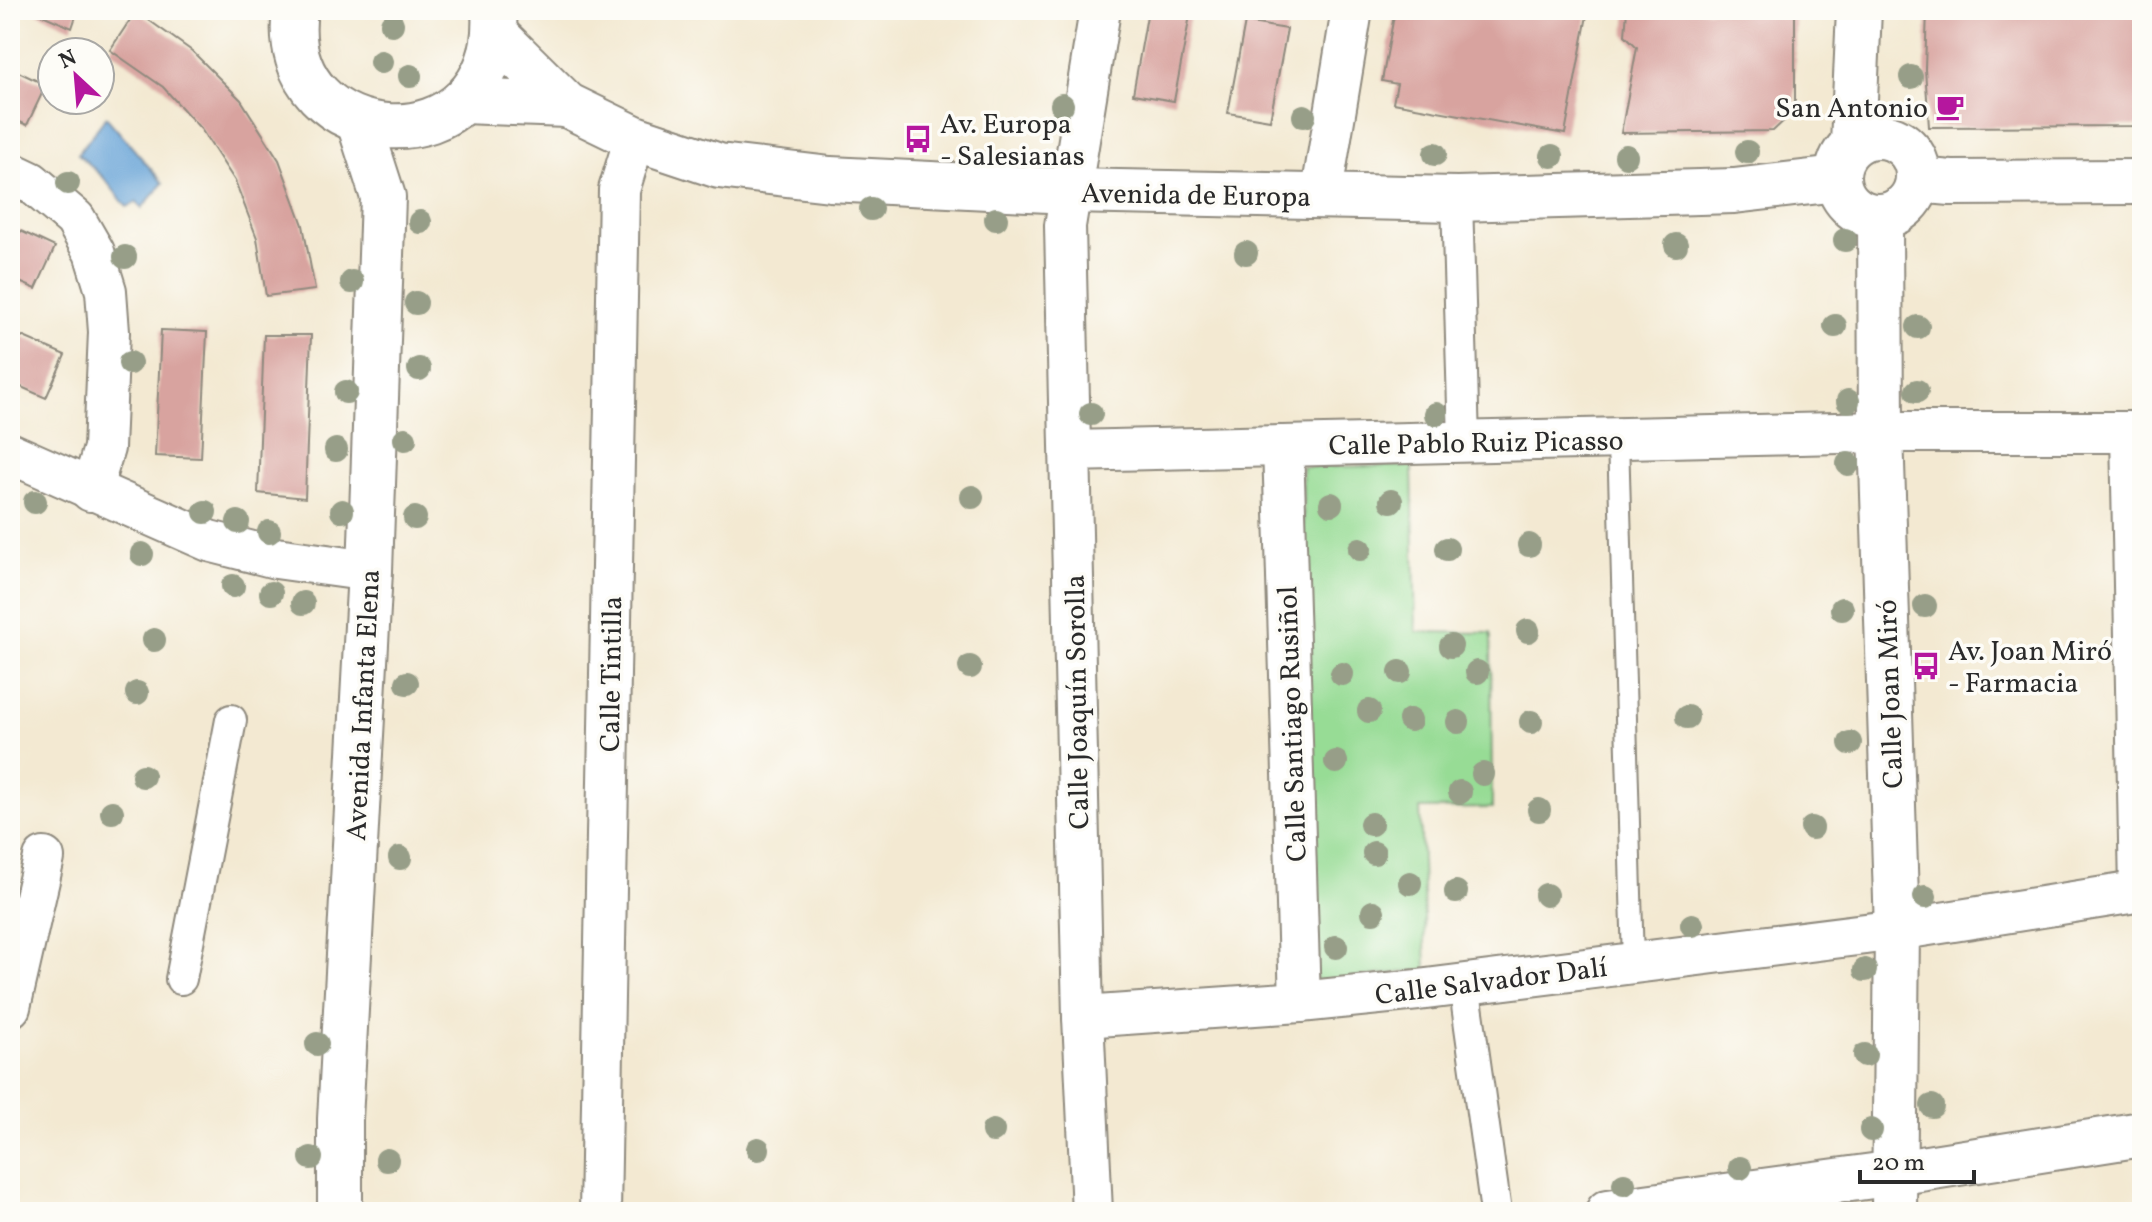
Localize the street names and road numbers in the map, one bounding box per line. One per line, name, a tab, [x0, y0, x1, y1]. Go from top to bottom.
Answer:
street label: Avenida de Europa	[1081, 175, 1311, 218]
street label: Calle Pablo Ruiz Picasso	[1328, 422, 1624, 467]
street label: Avenida Infanta Elena	[338, 568, 391, 842]
street label: Calle Joaquín Sorolla	[1057, 574, 1100, 830]
street label: Calle Santiago Rusiñol	[1269, 585, 1318, 863]
street label: Calle Tintilla	[592, 596, 633, 752]
street label: Calle Joan Miró	[1869, 599, 1914, 789]
street label: Calle Salvador Dalí	[1373, 949, 1610, 1016]

